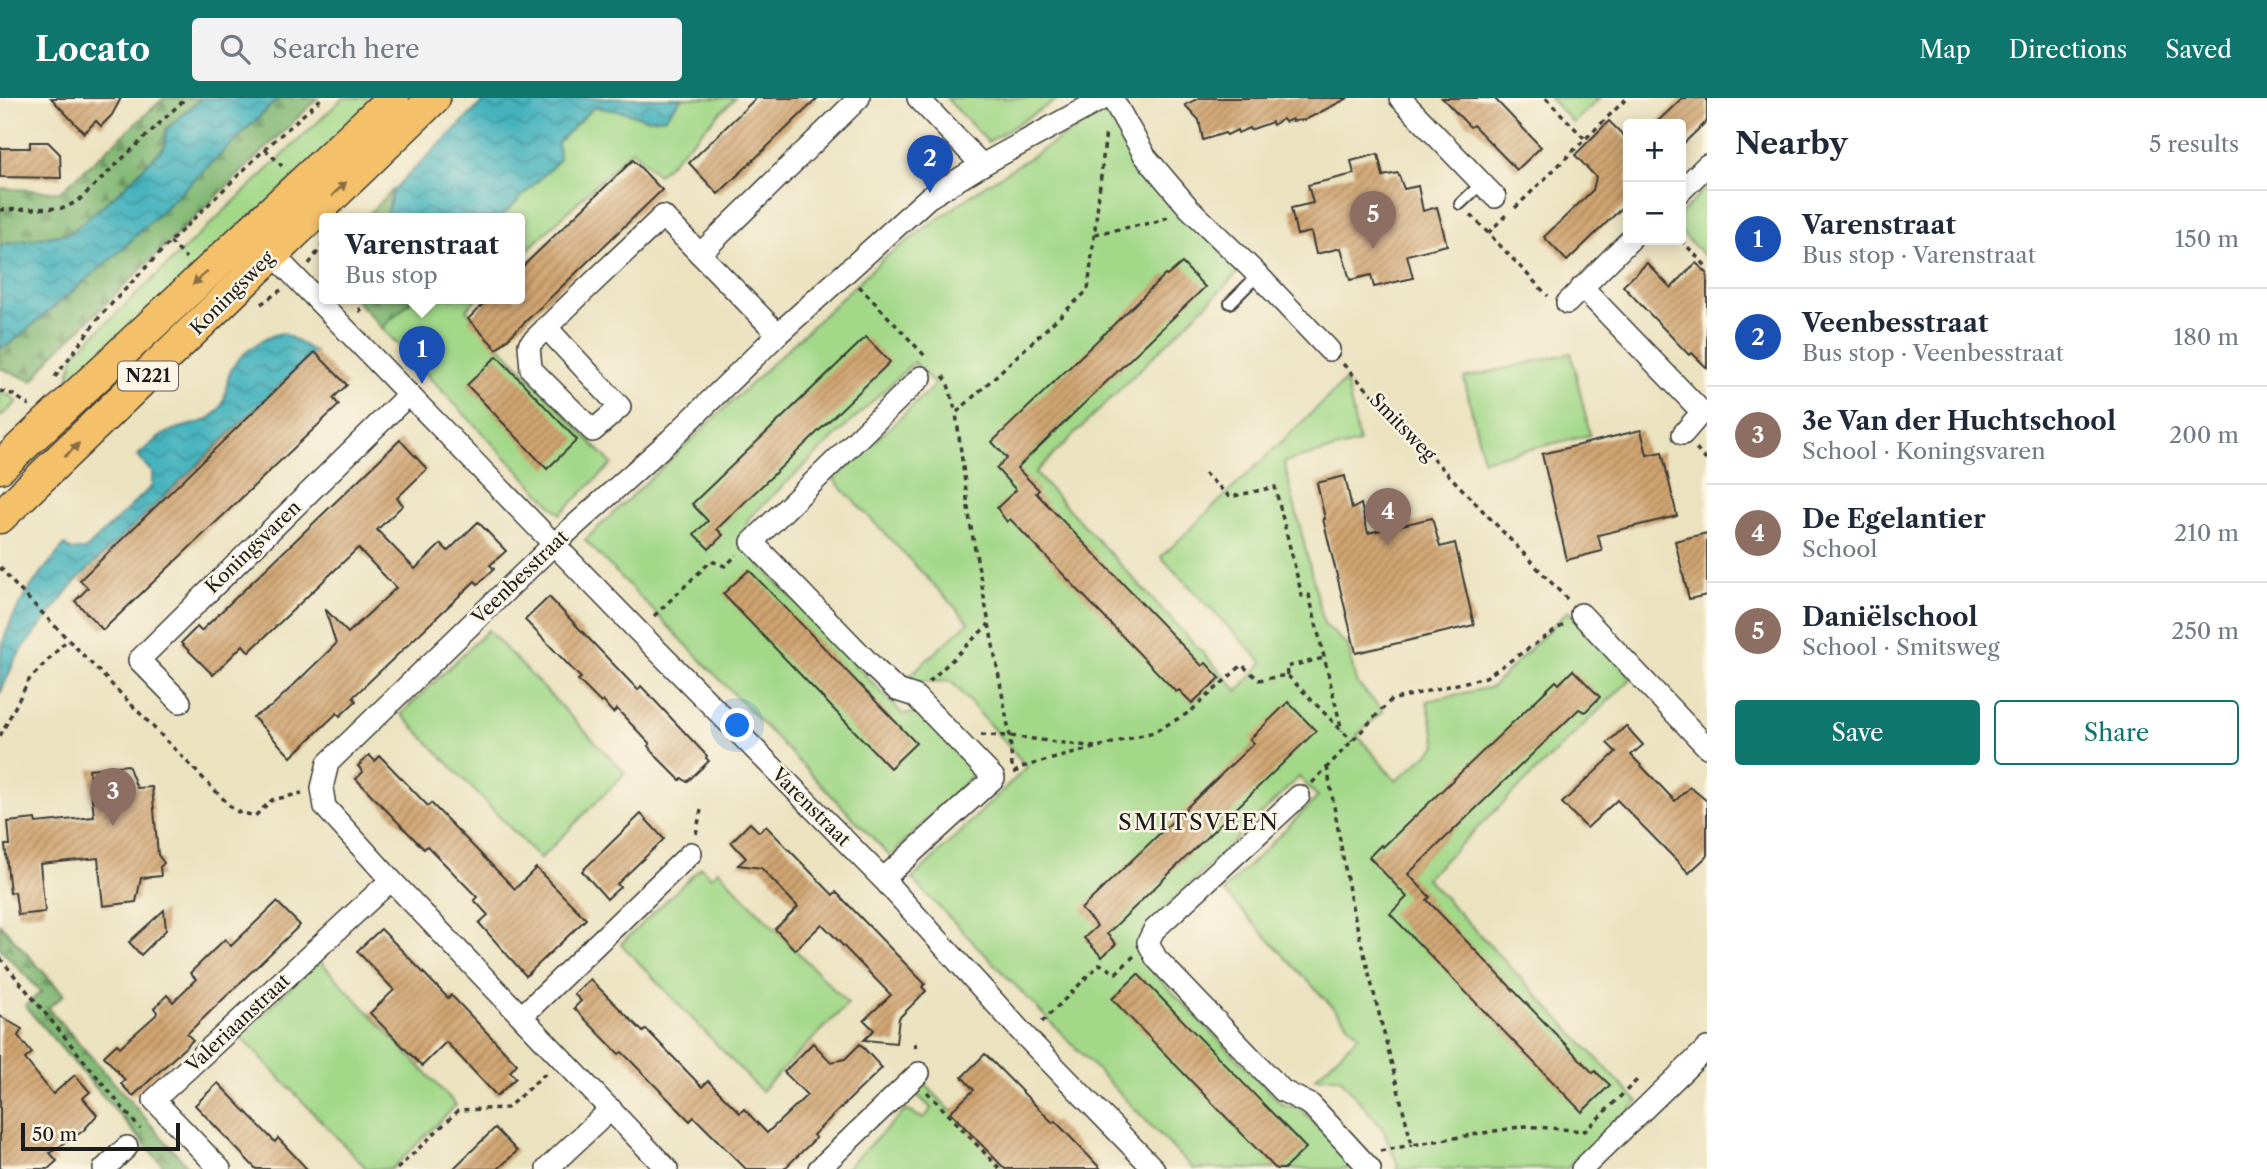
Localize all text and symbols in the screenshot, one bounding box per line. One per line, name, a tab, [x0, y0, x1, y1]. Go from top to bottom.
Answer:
search box	[192, 18, 682, 81]
text: Locato	[35, 29, 150, 70]
icon: search	[216, 30, 254, 68]
text: Search here	[272, 33, 420, 65]
text: Map	[1919, 35, 1971, 64]
text: Directions	[2009, 35, 2127, 64]
text: Saved	[2165, 35, 2232, 64]
map controls	[1623, 119, 1686, 245]
button: +	[1623, 119, 1686, 182]
text: Nearby	[1735, 125, 1848, 162]
text: 5 results	[2149, 130, 2239, 158]
pin: 2	[907, 135, 953, 193]
one-way arrow	[331, 181, 348, 198]
button: −	[1623, 182, 1686, 245]
pin: 5	[1350, 191, 1396, 249]
text: Varenstraat	[1802, 209, 1956, 241]
popup	[319, 213, 525, 304]
text: 1	[1753, 225, 1763, 253]
text: 150 m	[2175, 225, 2239, 253]
text: Varenstraat	[345, 229, 499, 261]
text: Bus stop · Varenstraat	[1802, 241, 2036, 269]
street label: Koningsweg	[185, 245, 280, 340]
text: Bus stop	[345, 261, 438, 289]
one-way arrow	[192, 270, 209, 286]
text: Veenbesstraat	[1802, 307, 1988, 339]
text: 2	[1751, 323, 1765, 351]
text: 180 m	[2174, 323, 2239, 351]
pin: 1	[399, 326, 445, 384]
text: Bus stop · Veenbesstraat	[1802, 339, 2064, 367]
road number: N221	[118, 362, 178, 390]
street label: Smitsweg	[1365, 388, 1442, 466]
text: 3e Van der Huchtschool	[1802, 405, 2116, 437]
text: 3	[1752, 421, 1765, 449]
text: 200 m	[2169, 421, 2239, 449]
text: School · Koningsvaren	[1802, 437, 2046, 465]
one-way arrow	[63, 442, 80, 458]
pin: 4	[1365, 488, 1411, 546]
street label: Koningsvaren	[201, 496, 306, 598]
text: De Egelantier	[1802, 503, 1986, 535]
text: 4	[1751, 519, 1765, 547]
text: 210 m	[2174, 519, 2239, 547]
street label: Veenbesstraat	[466, 525, 573, 629]
text: School	[1802, 535, 1877, 563]
text: Daniëlschool	[1802, 601, 1978, 633]
text: 5	[1752, 617, 1764, 645]
text: 250 m	[2171, 617, 2239, 645]
text: School · Smitsweg	[1802, 633, 2000, 661]
button: Save	[1735, 700, 1980, 765]
button: Share	[1994, 700, 2239, 765]
your location	[720, 708, 754, 742]
street label: Varenstraat	[766, 762, 855, 851]
pin: 3	[90, 768, 136, 826]
district label: SMITSVEEN	[1118, 808, 1280, 836]
street label: Valeriaanstraat	[181, 969, 295, 1078]
scale bar	[21, 1120, 180, 1152]
text: 50 m	[32, 1123, 77, 1146]

